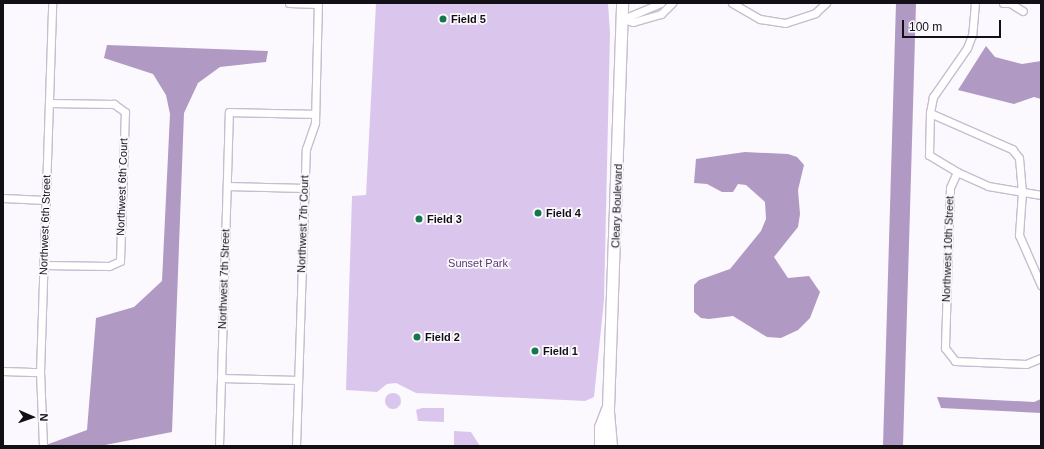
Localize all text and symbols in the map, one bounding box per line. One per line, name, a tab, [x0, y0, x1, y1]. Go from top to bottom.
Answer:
place label: Field 5	[451, 12, 486, 26]
scale bar	[904, 12, 1003, 38]
marker: Field 5	[438, 14, 448, 24]
text: 100 m	[909, 20, 942, 34]
street label: Northwest 6th Court	[114, 138, 130, 236]
street label: Cleary Boulevard	[609, 164, 625, 248]
street label: Northwest 6th Street	[37, 175, 53, 275]
street label: Northwest 7th Court	[295, 175, 311, 273]
street label: Northwest 10th Street	[940, 196, 956, 302]
place label: Field 4	[546, 206, 581, 220]
marker: Field 4	[533, 208, 543, 218]
place label: Field 3	[427, 212, 462, 226]
marker: Field 3	[414, 214, 424, 224]
street label: Northwest 7th Street	[216, 229, 232, 329]
park label: Sunset Park	[448, 256, 508, 270]
place label: Field 2	[425, 330, 460, 344]
marker: Field 2	[412, 332, 422, 342]
place label: Field 1	[543, 344, 578, 358]
marker: Field 1	[530, 346, 540, 356]
north arrow	[12, 397, 52, 437]
text: N	[38, 413, 50, 422]

